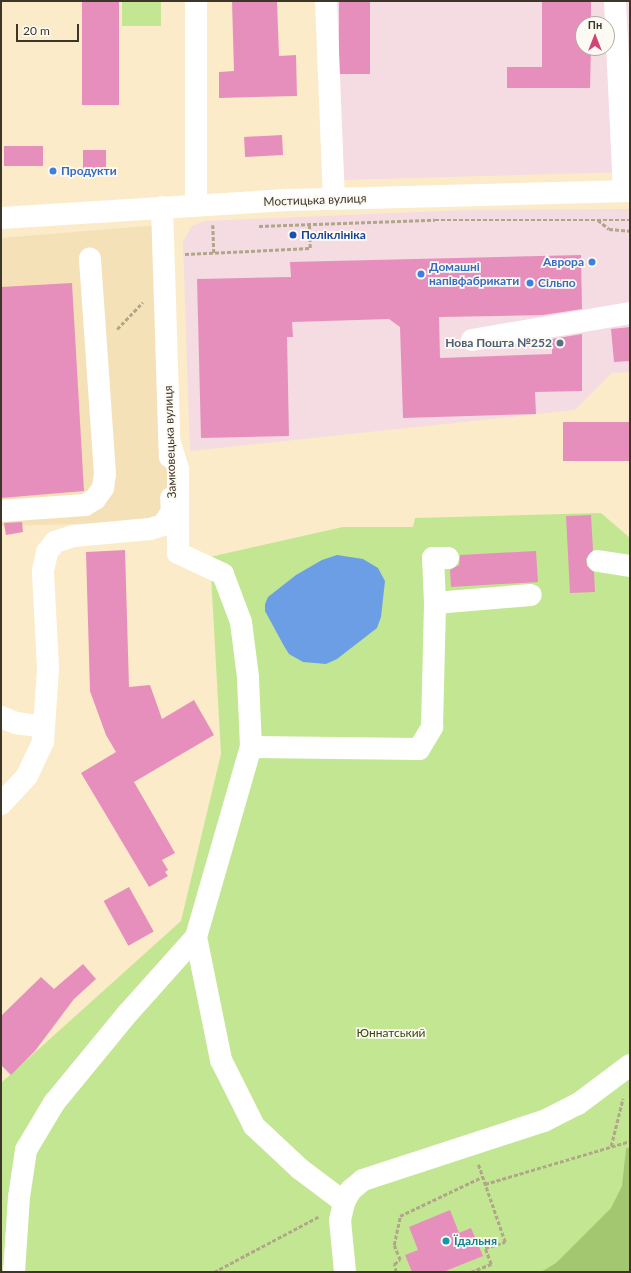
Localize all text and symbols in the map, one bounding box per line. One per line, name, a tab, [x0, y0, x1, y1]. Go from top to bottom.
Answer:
scale bar	[18, 16, 81, 42]
north arrow	[575, 16, 615, 56]
text: Пн	[588, 18, 602, 31]
text: 20 m	[23, 23, 50, 38]
place label: Продукти	[61, 164, 117, 178]
marker: Продукти	[48, 166, 58, 176]
street label: Мостицька вулиця	[263, 191, 367, 209]
place label: Поліклініка	[301, 228, 366, 242]
marker: Поліклініка	[288, 230, 298, 240]
place label: Аврора	[543, 255, 584, 269]
marker: Аврора	[587, 257, 597, 267]
place label: Домашні напівфабрикати	[429, 260, 519, 288]
marker: Домашні напівфабрикати	[416, 269, 426, 279]
place label: Сільпо	[538, 276, 576, 290]
marker: Сільпо	[525, 278, 535, 288]
place label: Нова Пошта №252	[445, 336, 552, 350]
marker: Нова Пошта №252	[555, 338, 565, 348]
street label: Замковецька вулиця	[161, 385, 179, 499]
park label: Юннатський	[356, 1026, 426, 1040]
place label: Їдальня	[454, 1234, 497, 1248]
marker: Їдальня	[441, 1236, 451, 1246]

